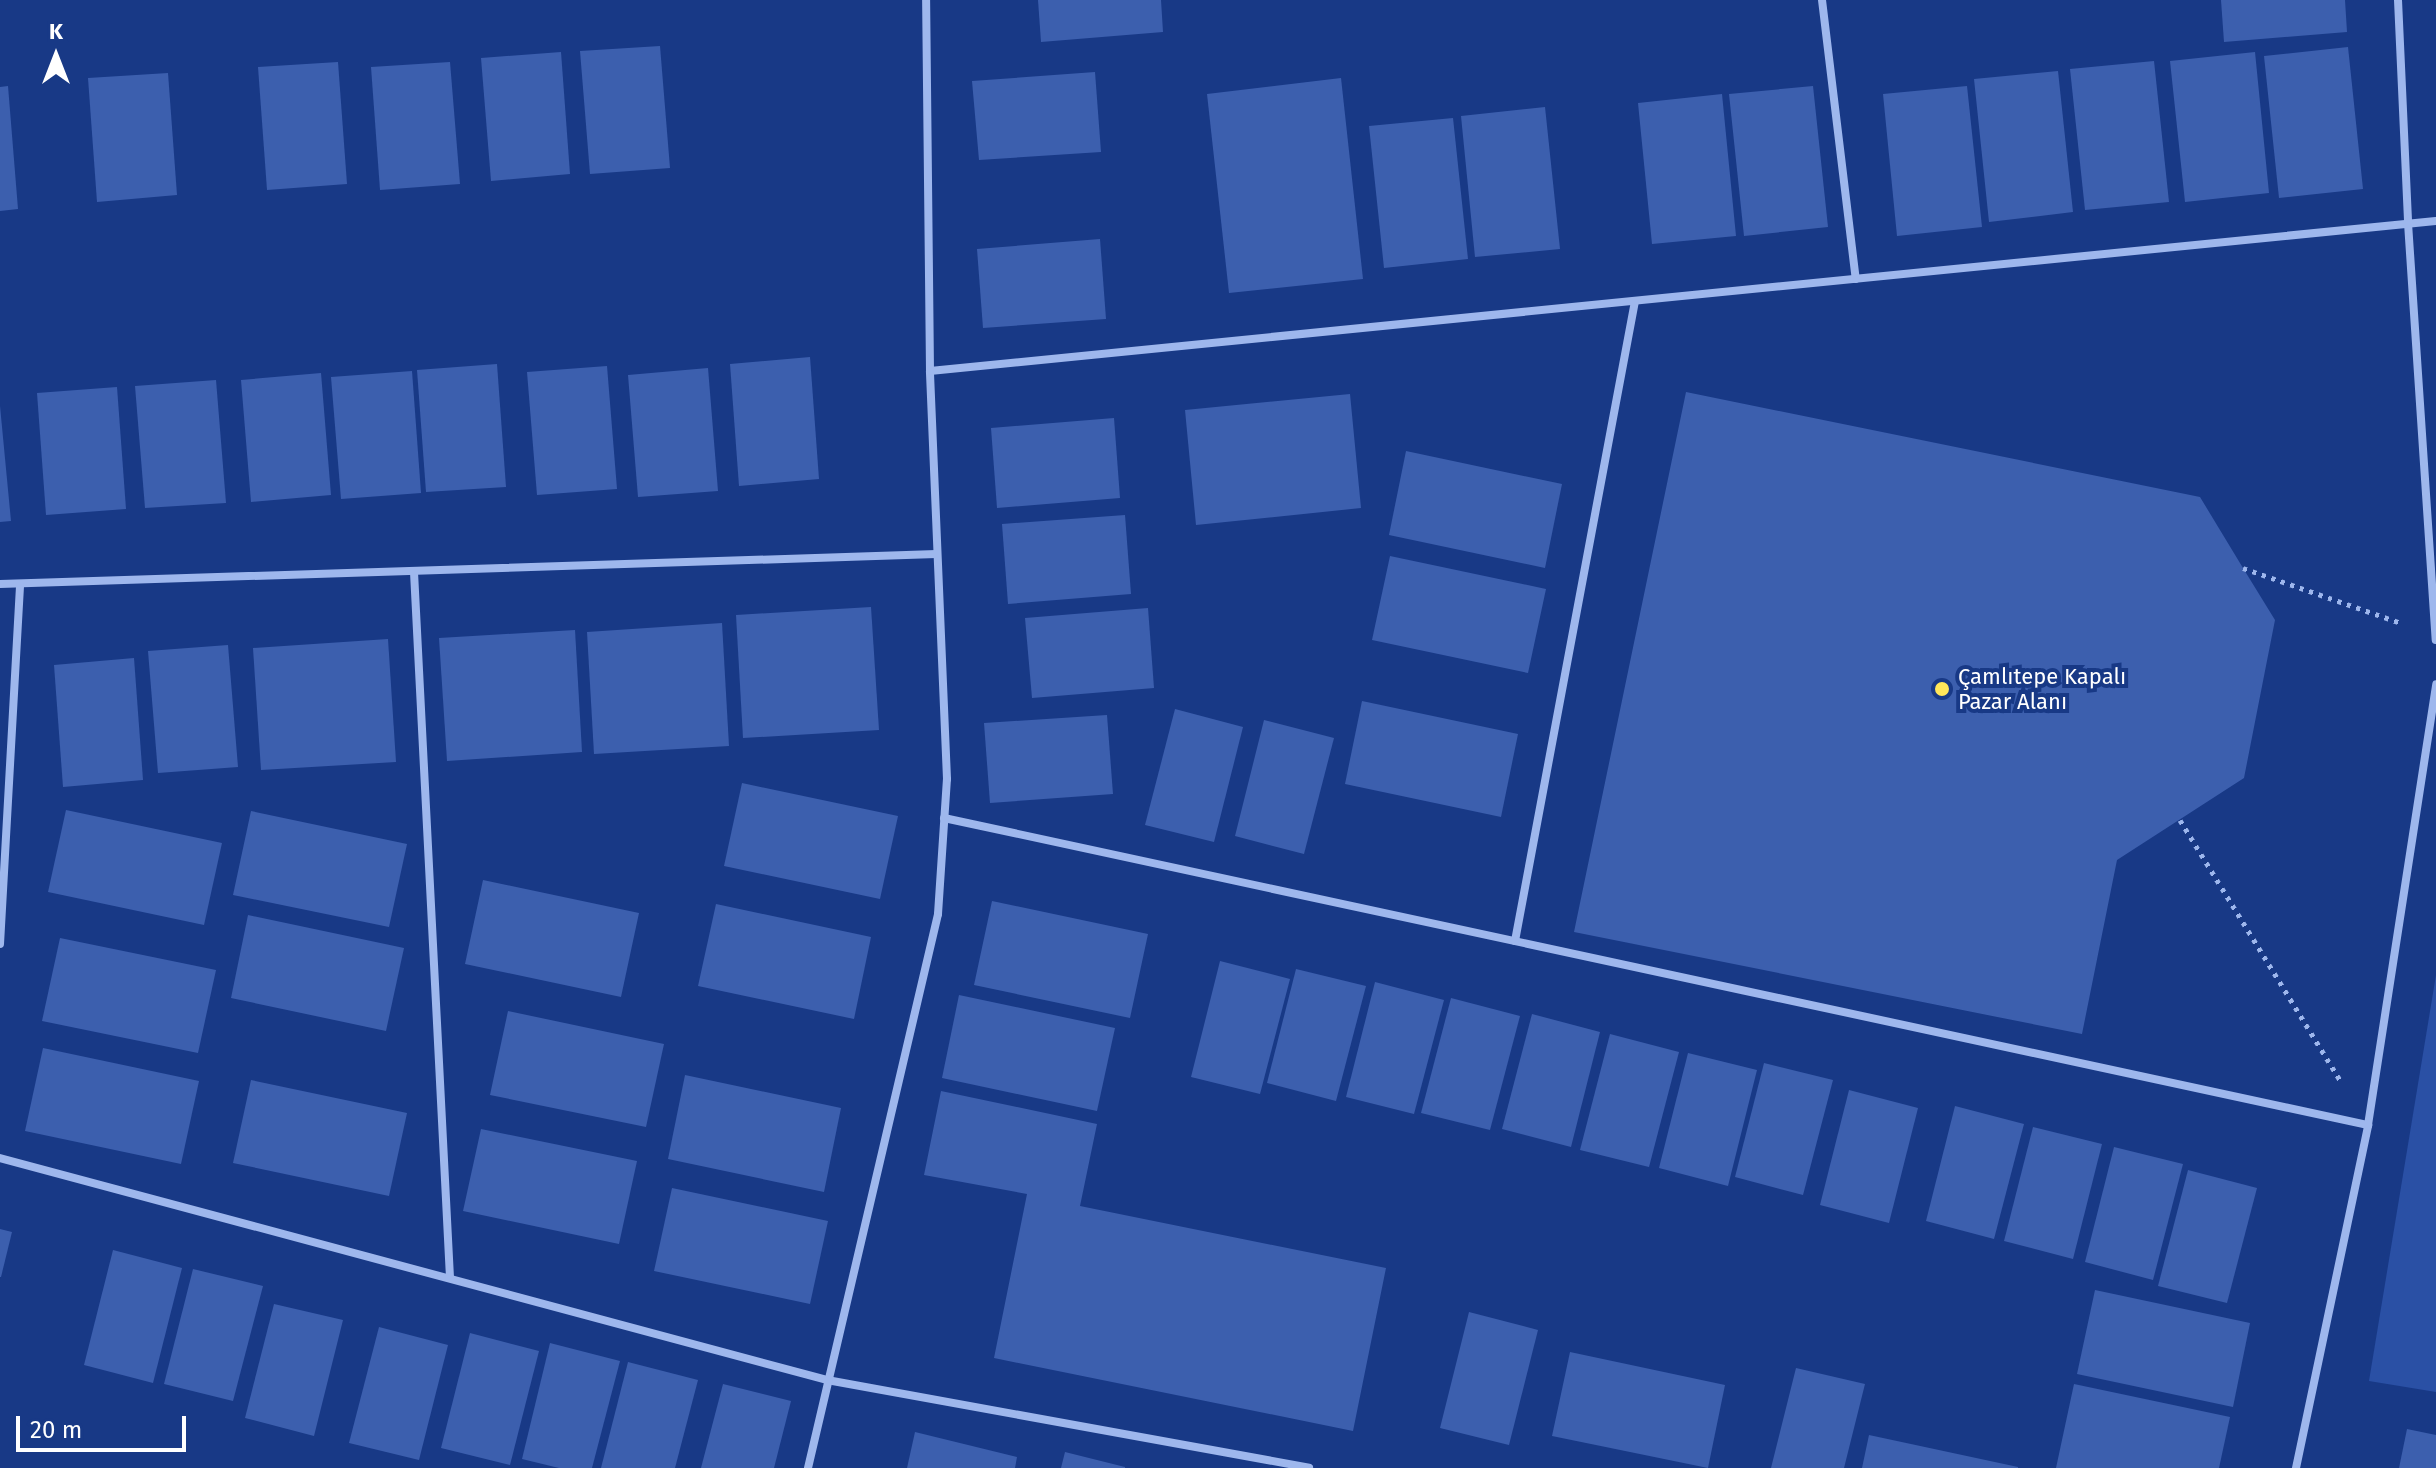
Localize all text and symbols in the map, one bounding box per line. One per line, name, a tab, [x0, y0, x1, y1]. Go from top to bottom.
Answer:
north arrow	[16, 16, 96, 96]
text: K	[49, 18, 63, 45]
place label: Çamlıtepe Kapalı Pazar Alanı	[1958, 663, 2126, 714]
marker: Çamlıtepe Kapalı Pazar Alanı	[1933, 680, 1951, 698]
scale bar	[20, 1400, 190, 1450]
text: 20 m	[30, 1416, 82, 1444]

